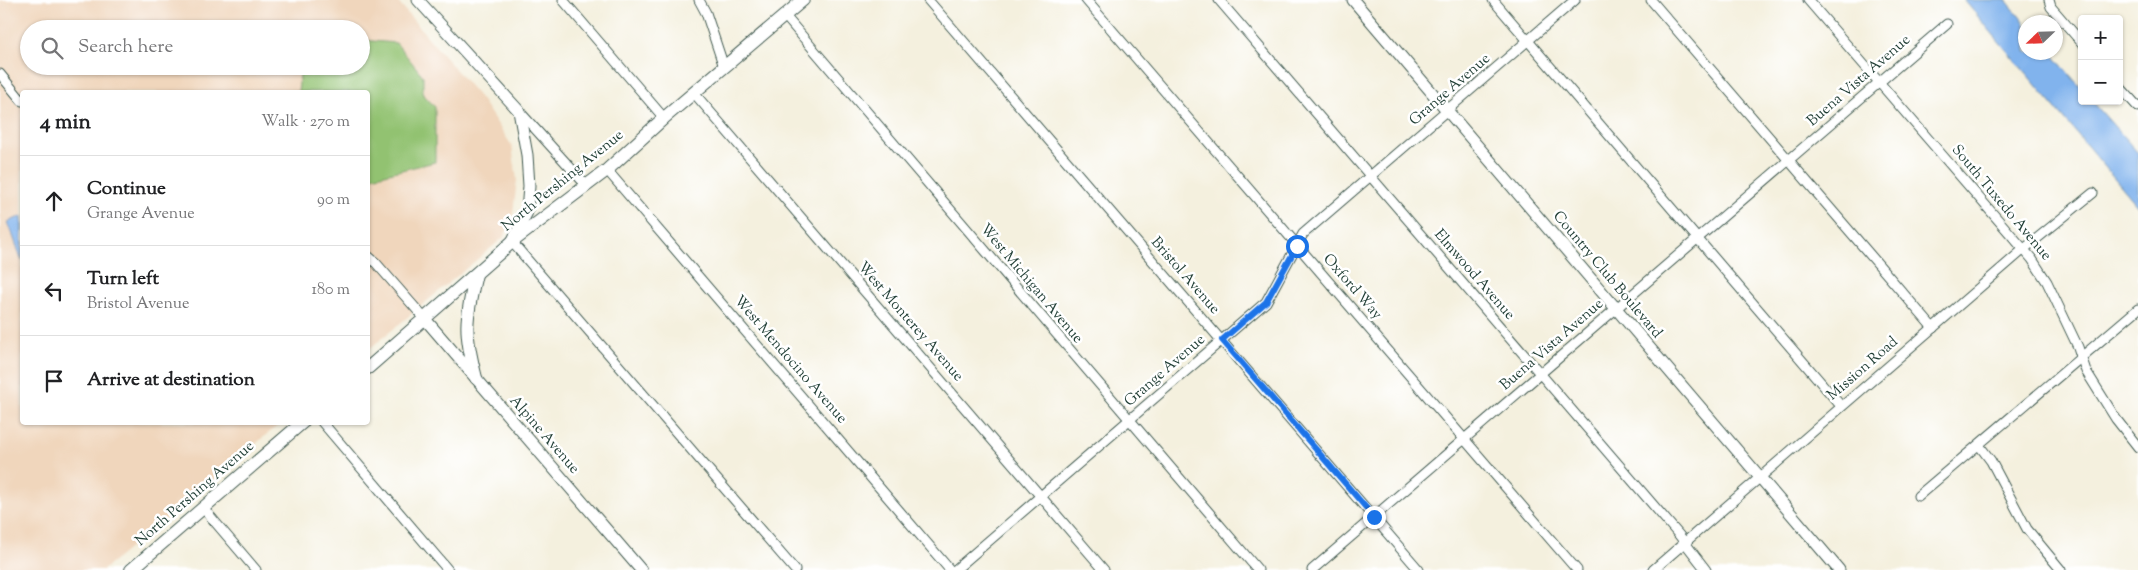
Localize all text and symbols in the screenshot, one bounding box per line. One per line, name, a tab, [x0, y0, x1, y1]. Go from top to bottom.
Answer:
north arrow	[2018, 15, 2063, 60]
map controls	[2078, 15, 2123, 105]
button: +	[2078, 15, 2123, 60]
search box	[20, 20, 370, 75]
street label: Buena Vista Avenue	[1803, 30, 1915, 132]
icon: search	[38, 34, 66, 62]
text: Search here	[78, 34, 173, 61]
street label: Grange Avenue	[1405, 49, 1495, 131]
button: −	[2078, 60, 2123, 105]
text: 4 min	[40, 108, 91, 138]
text: Walk · 270 m	[261, 111, 350, 134]
street label: North Pershing Avenue	[498, 125, 628, 237]
street label: South Tuxedo Avenue	[1946, 140, 2056, 266]
text: Continue	[87, 176, 166, 203]
icon: ahead	[40, 187, 68, 215]
text: 90 m	[317, 189, 350, 212]
text: Grange Avenue	[87, 203, 195, 226]
street label: Country Club Boulevard	[1547, 207, 1667, 344]
street label: West Michigan Avenue	[975, 220, 1087, 348]
street label: Elmwood Avenue	[1429, 225, 1519, 325]
street label: Bristol Avenue	[1146, 233, 1224, 319]
route start	[1286, 235, 1309, 258]
street label: Oxford Way	[1317, 249, 1387, 325]
street label: West Monterey Avenue	[852, 258, 968, 386]
text: Turn left	[87, 266, 159, 293]
icon: left	[40, 277, 68, 305]
text: 180 m	[311, 279, 350, 302]
street label: West Mendocino Avenue	[728, 291, 852, 429]
text: Bristol Avenue	[87, 293, 189, 316]
street label: Buena Vista Avenue	[1496, 294, 1608, 396]
street label: Grange Avenue	[1120, 330, 1210, 412]
street label: Mission Road	[1823, 332, 1903, 406]
icon: arrive	[40, 367, 68, 395]
text: Arrive at destination	[87, 367, 255, 394]
street label: Alpine Avenue	[504, 391, 584, 479]
street label: North Pershing Avenue	[131, 436, 259, 552]
route end	[1363, 506, 1386, 529]

